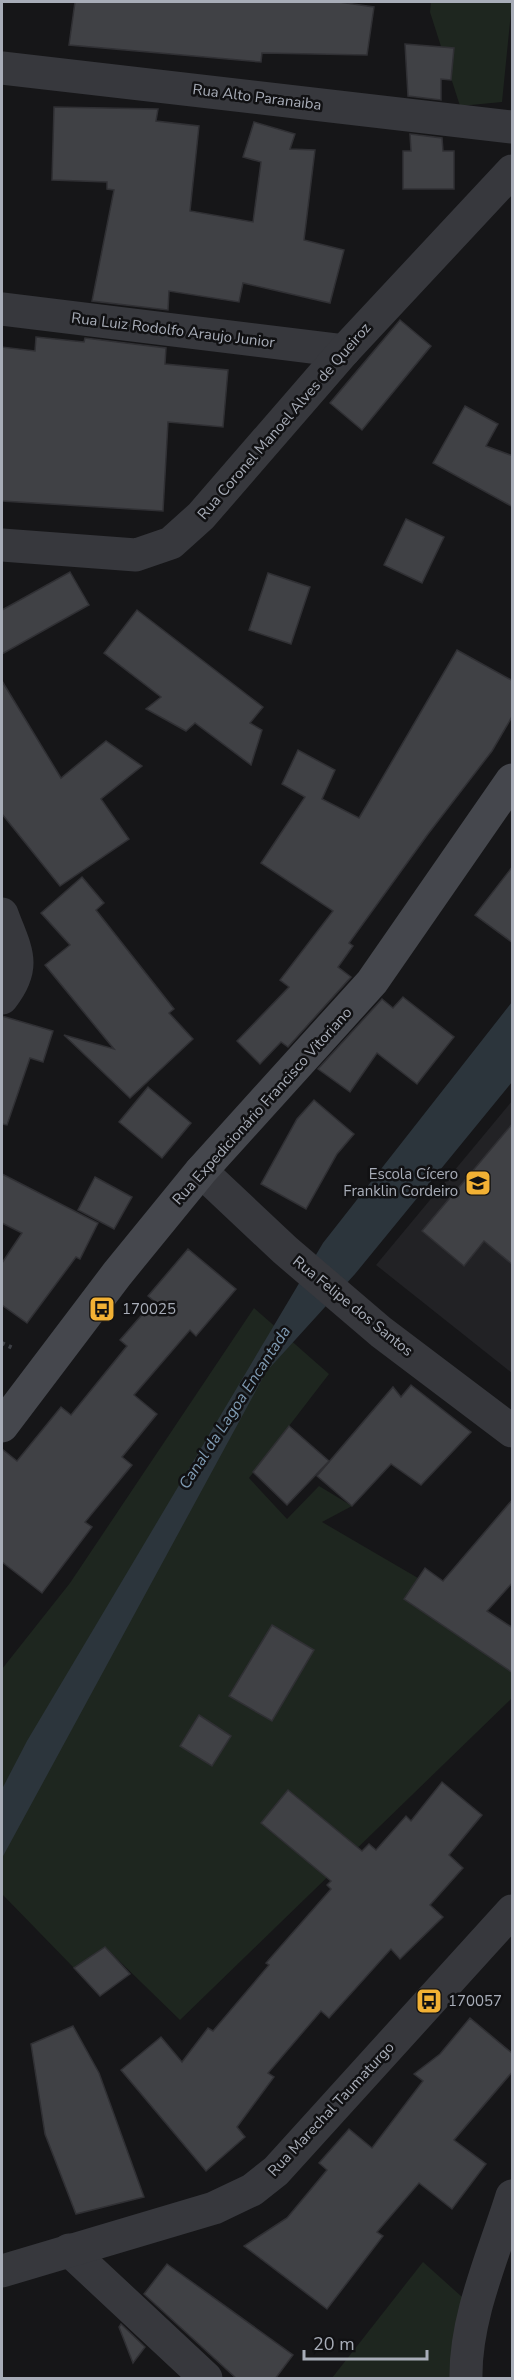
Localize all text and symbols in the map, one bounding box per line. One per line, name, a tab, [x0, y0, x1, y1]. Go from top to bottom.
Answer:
street label: Rua Alto Paranaiba	[191, 79, 323, 115]
street label: Rua Luiz Rodolfo Araujo Junior	[70, 308, 277, 352]
street label: Rua Coronel Manoel Alves de Queiroz	[193, 318, 375, 524]
street label: Rua Expedicionário Francisco Vitoriano	[168, 1003, 356, 1209]
place label: Escola Cícero Franklin Cordeiro	[343, 1164, 458, 1201]
school or university icon: Escola Cícero Franklin Cordeiro	[463, 1168, 493, 1198]
street label: Rua Felipe dos Santos	[289, 1251, 417, 1361]
bus stop icon: 170025	[87, 1294, 117, 1324]
place label: 170025	[122, 1299, 176, 1319]
water label: Canal da Lagoa Encantada	[174, 1322, 296, 1493]
bus stop icon: 170057	[414, 1986, 444, 2016]
place label: 170057	[448, 1991, 502, 2011]
street label: Rua Marechal Taumaturgo	[263, 2037, 399, 2181]
scale bar	[304, 2323, 427, 2361]
text: 20 m	[313, 2332, 355, 2356]

